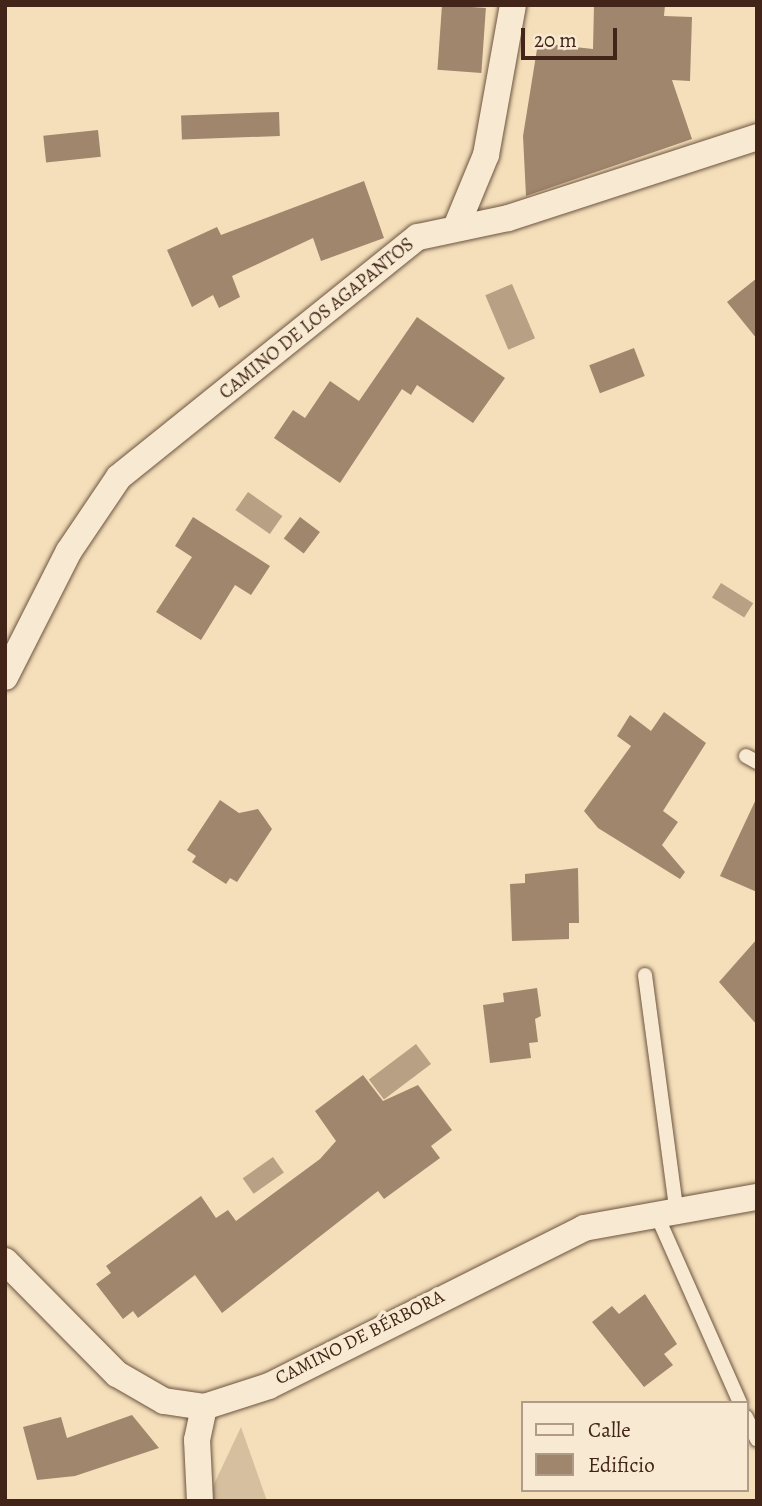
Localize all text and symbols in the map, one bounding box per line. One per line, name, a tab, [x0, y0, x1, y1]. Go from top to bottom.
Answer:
scale bar	[524, 14, 620, 58]
text: 20 m	[534, 26, 577, 54]
street label: CAMINO DE LOS AGAPANTOS	[215, 233, 419, 405]
street label: CAMINO DE BÉRBORA	[272, 1286, 448, 1390]
legend	[520, 1401, 748, 1492]
text: Calle	[588, 1416, 631, 1444]
text: Edificio	[588, 1451, 655, 1479]

